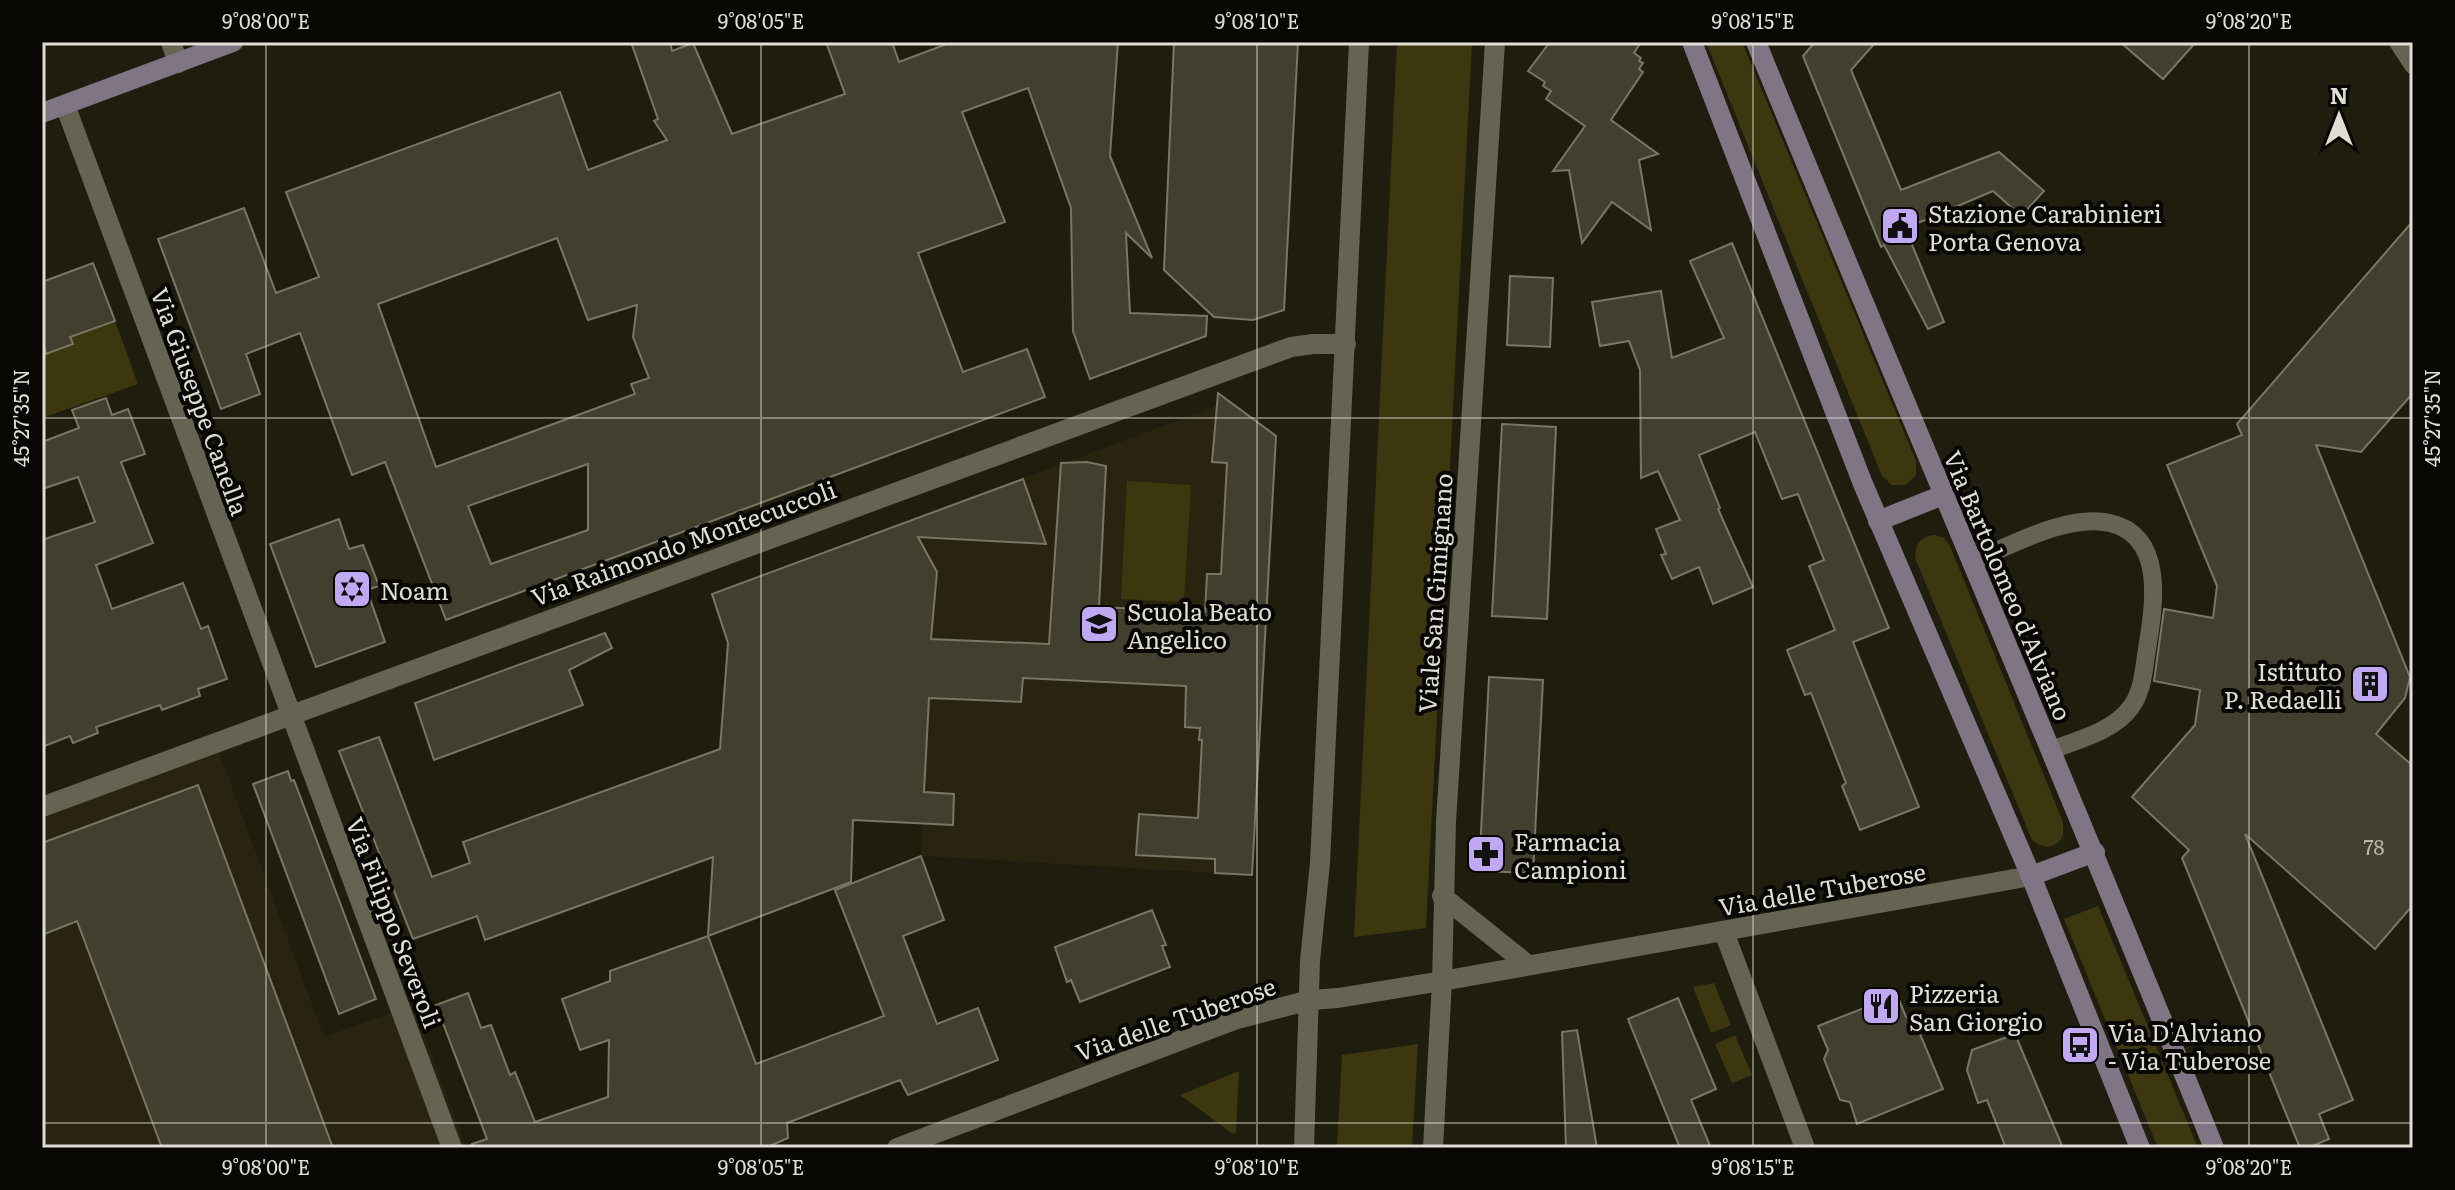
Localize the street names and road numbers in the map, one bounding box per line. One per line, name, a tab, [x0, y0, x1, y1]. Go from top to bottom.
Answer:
street label: Via Giuseppe Canella	[143, 282, 259, 520]
street label: Via Bartolomeo d'Alviano	[1936, 445, 2082, 725]
street label: Via Raimondo Montecuccoli	[526, 470, 840, 614]
street label: Viale San Gimignano	[1408, 472, 1460, 714]
street label: Via Filippo Severoli	[339, 812, 451, 1032]
street label: Via delle Tuberose	[1716, 853, 1928, 923]
street label: Via delle Tuberose	[1070, 967, 1280, 1069]

